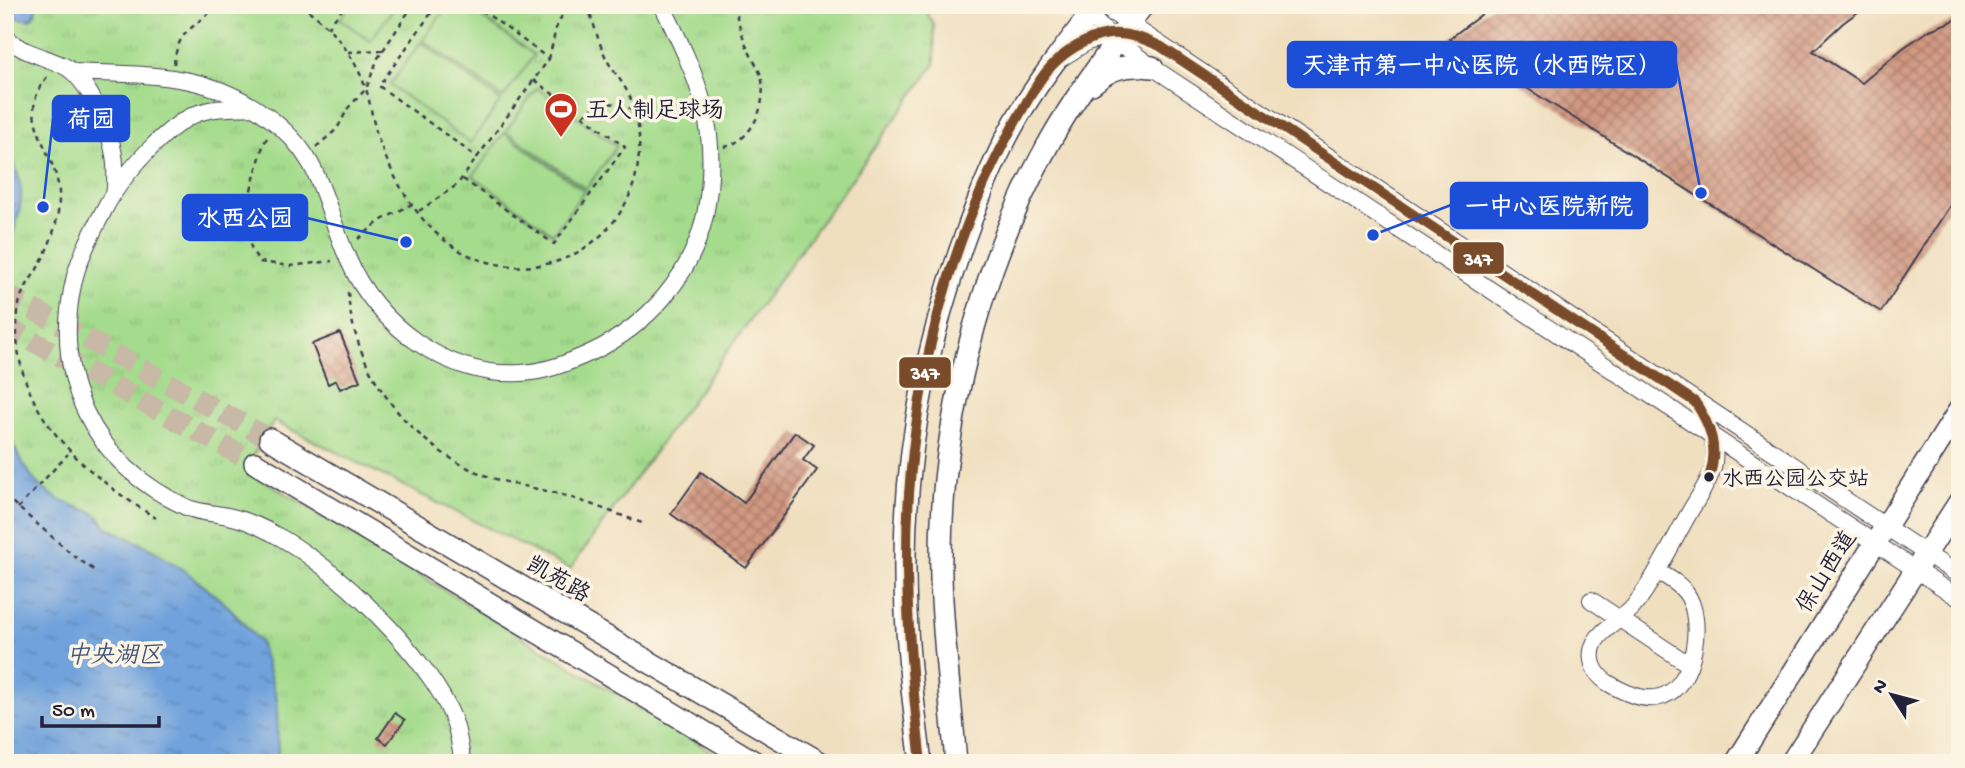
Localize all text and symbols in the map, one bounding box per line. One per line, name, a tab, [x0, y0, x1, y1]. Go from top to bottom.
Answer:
callout: 天津市第一中心医院（水西院区）	[1288, 42, 1676, 87]
text: 天津市第一中心医院（水西院区）	[1302, 53, 1662, 83]
sports icon: 五人制足球场	[542, 90, 580, 139]
callout: 荷园	[53, 96, 129, 141]
place label: 五人制足球场	[586, 98, 724, 126]
text: 荷园	[67, 107, 115, 137]
callout: 一中心医院新院	[1451, 183, 1647, 228]
text: 一中心医院新院	[1465, 194, 1633, 224]
callout: 水西公园	[183, 195, 307, 240]
text: 水西公园	[197, 206, 293, 236]
line badge: 347	[1452, 241, 1505, 275]
text: 347	[1463, 250, 1493, 273]
line badge: 347	[898, 356, 952, 389]
text: 347	[910, 364, 940, 387]
place label: 水西公园公交站	[1722, 468, 1869, 494]
marker: 水西公园公交站	[1702, 470, 1716, 484]
street label: 保山西道	[1791, 526, 1864, 619]
street label: 凯苑路	[521, 551, 594, 610]
water label: 中央湖区	[66, 642, 164, 672]
north arrow	[1856, 660, 1926, 730]
text: N	[1868, 675, 1894, 699]
scale bar	[42, 684, 159, 728]
text: 50 m	[52, 700, 95, 725]

